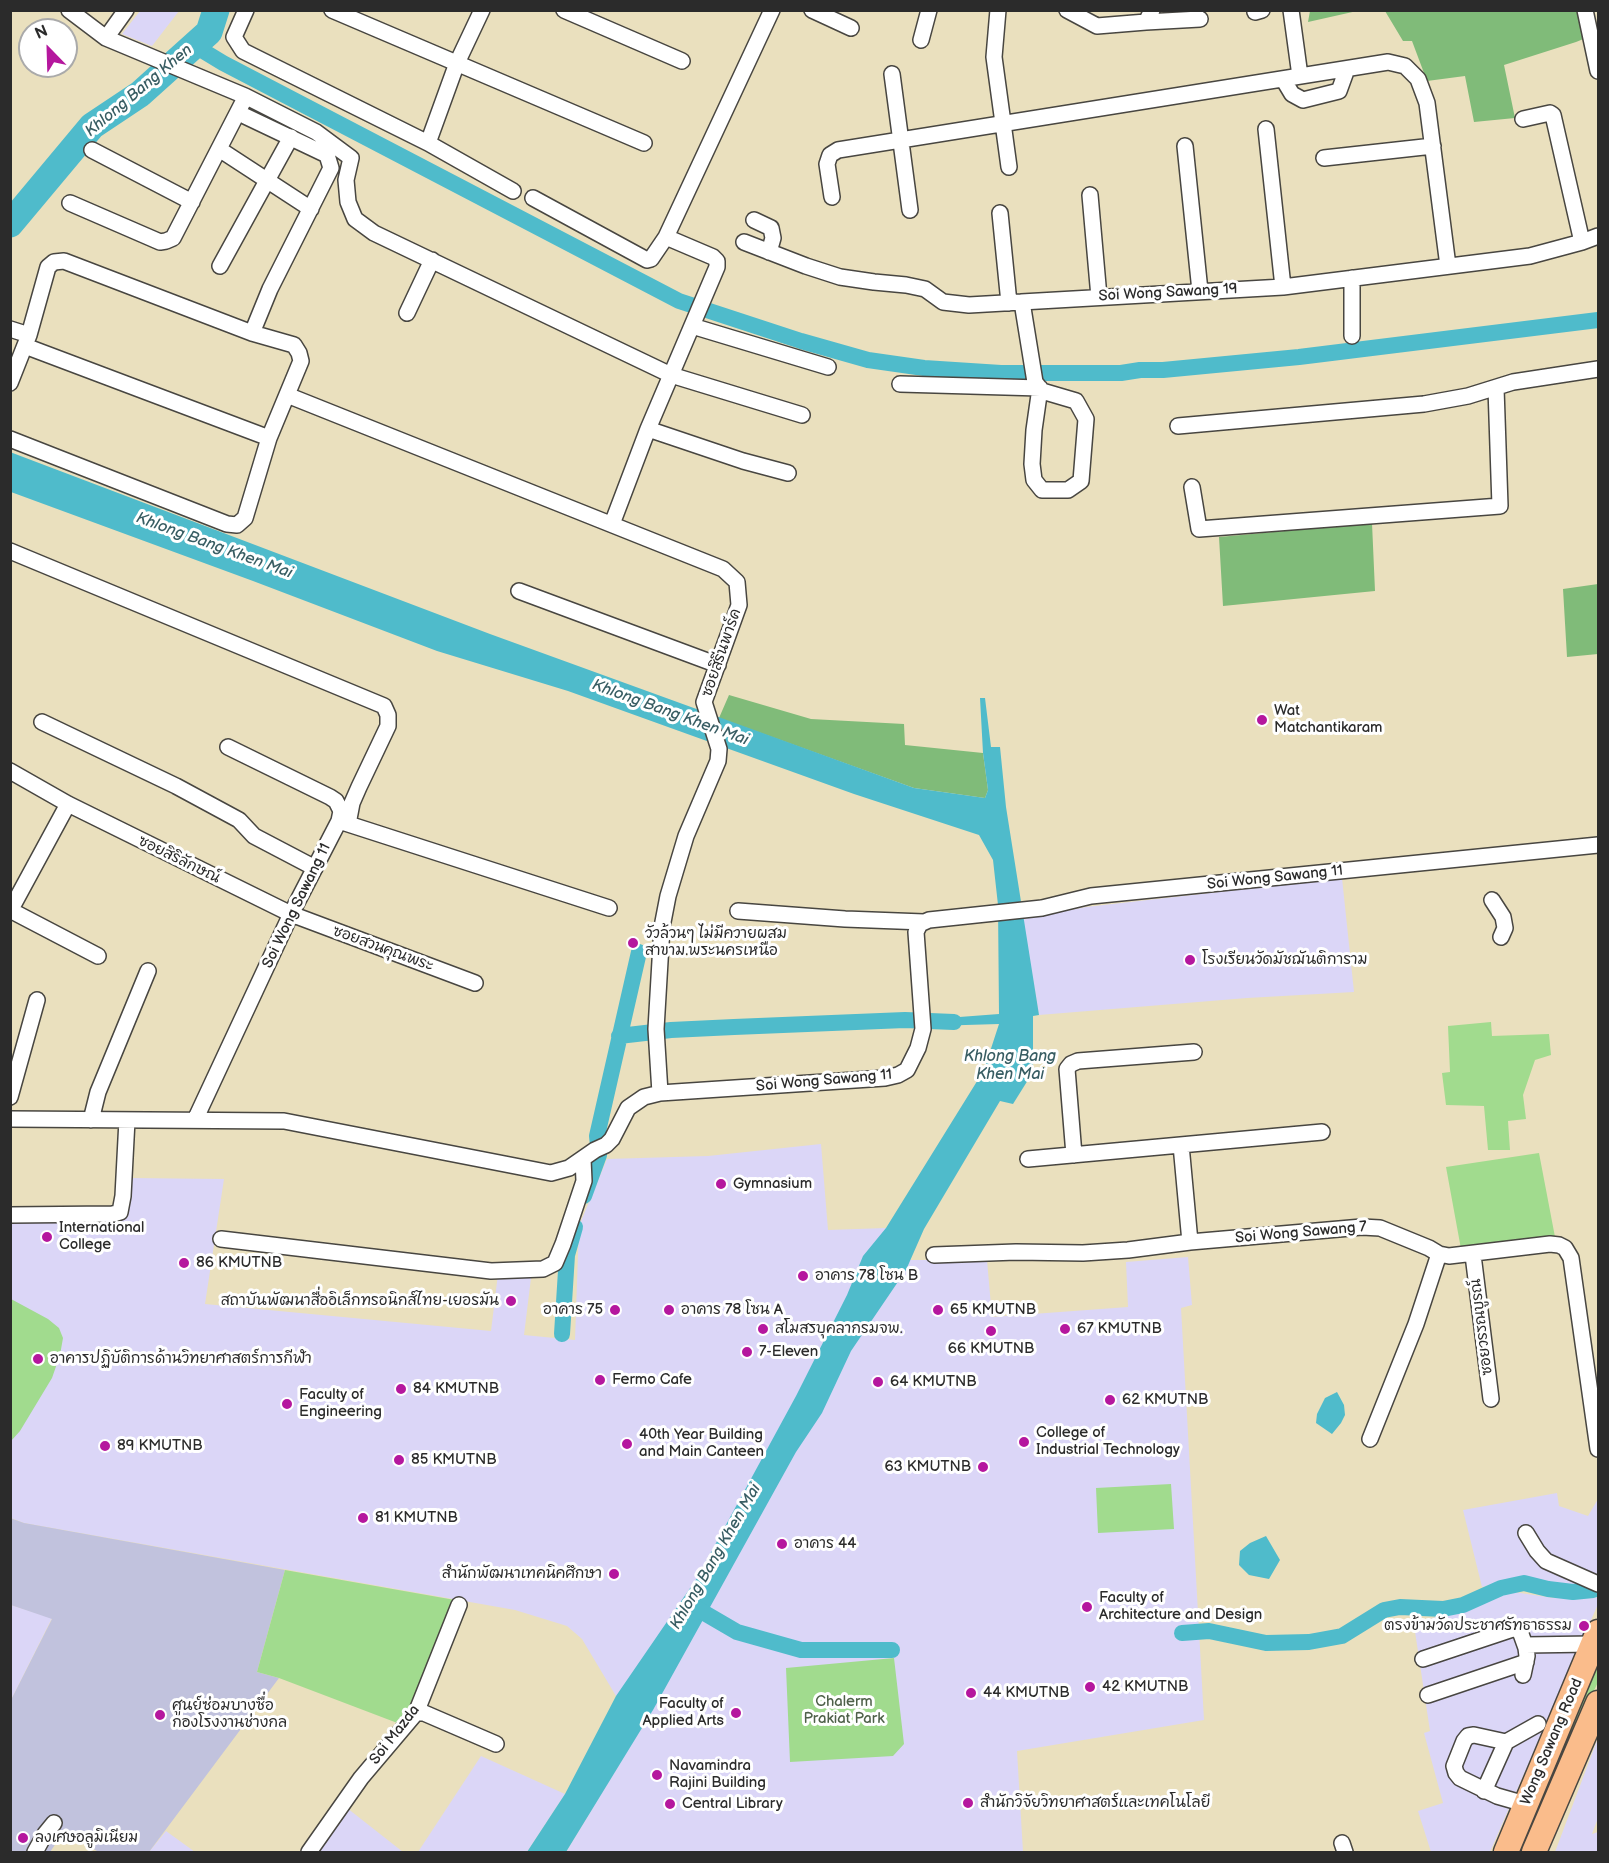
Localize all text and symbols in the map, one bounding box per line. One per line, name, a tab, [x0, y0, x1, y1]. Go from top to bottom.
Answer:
north arrow	[18, 18, 78, 78]
text: N	[32, 22, 51, 44]
water label: Khlong Bang Khen	[82, 41, 196, 141]
street label: Soi Wong Sawang 19	[1098, 280, 1238, 306]
water label: Khlong Bang Khen Mai	[133, 509, 295, 583]
street label: ซอยสิรีนพาร์ค	[698, 606, 746, 700]
water label: Khlong Bang Khen Mai	[589, 676, 751, 750]
place label: Wat Matchantikaram	[1274, 702, 1383, 737]
marker: Wat Matchantikaram	[1255, 713, 1269, 727]
street label: ซอยสิริลักษณ์	[135, 832, 223, 888]
street label: Soi Wong Sawang 11	[259, 841, 335, 971]
street label: Soi Wong Sawang 11	[1206, 862, 1344, 894]
street label: ซอยสวนคุณพระ	[330, 922, 436, 976]
place label: วัวล้วนๆ ไม่มีควายผสม สาขาม.พระนครเหนือ	[645, 925, 787, 960]
marker: วัวล้วนๆ ไม่มีควายผสม สาขาม.พระนครเหนือ	[626, 936, 640, 950]
place label: โรงเรียนวัดมัชฌันติการาม	[1202, 951, 1368, 969]
marker: โรงเรียนวัดมัชฌันติการาม	[1183, 953, 1197, 967]
water label: Khlong Bang Khen Mai	[964, 1047, 1056, 1085]
street label: Soi Wong Sawang 11	[755, 1066, 893, 1096]
place label: Gymnasium	[733, 1175, 812, 1193]
marker: Gymnasium	[714, 1177, 728, 1191]
street label: Soi Wong Sawang 7	[1234, 1218, 1368, 1248]
place label: International College	[59, 1219, 144, 1254]
marker: International College	[40, 1230, 54, 1244]
place label: 86 KMUTNB	[196, 1254, 282, 1272]
marker: 86 KMUTNB	[177, 1256, 191, 1270]
place label: อาคาร 78 โซน B	[815, 1267, 918, 1285]
marker: อาคาร 78 โซน B	[796, 1269, 810, 1283]
street label: ซอยวรรณบูรณ์	[1467, 1278, 1497, 1376]
place label: สถาบันพัฒนาสื่ออิเล็กทรอนิกส์ไทย-เยอรมัน	[221, 1292, 499, 1310]
marker: สถาบันพัฒนาสื่ออิเล็กทรอนิกส์ไทย-เยอรมัน	[504, 1294, 518, 1308]
place label: อาคาร 75	[543, 1301, 603, 1319]
place label: อาคาร 78 โซน A	[681, 1301, 783, 1319]
place label: 65 KMUTNB	[950, 1301, 1036, 1319]
marker: อาคาร 75	[608, 1303, 622, 1317]
marker: อาคาร 78 โซน A	[662, 1303, 676, 1317]
marker: 65 KMUTNB	[931, 1303, 945, 1317]
place label: สโมสรบุคลากรมจพ.	[775, 1320, 903, 1338]
place label: 67 KMUTNB	[1077, 1320, 1162, 1338]
marker: สโมสรบุคลากรมจพ.	[756, 1322, 770, 1336]
marker: 67 KMUTNB	[1058, 1322, 1072, 1336]
marker: 66 KMUTNB	[984, 1324, 998, 1338]
place label: 66 KMUTNB	[948, 1340, 1034, 1358]
place label: 7-Eleven	[759, 1343, 818, 1361]
marker: 7-Eleven	[740, 1345, 754, 1359]
place label: อาคารปฏิบัติการด้านวิทยาศาสตร์การกีฬา	[50, 1350, 312, 1368]
marker: อาคารปฏิบัติการด้านวิทยาศาสตร์การกีฬา	[31, 1352, 45, 1366]
place label: Fermo Cafe	[612, 1371, 692, 1389]
marker: Fermo Cafe	[593, 1373, 607, 1387]
place label: 64 KMUTNB	[890, 1373, 977, 1391]
marker: 64 KMUTNB	[871, 1375, 885, 1389]
place label: 84 KMUTNB	[413, 1380, 499, 1398]
marker: 84 KMUTNB	[394, 1382, 408, 1396]
place label: Faculty of Engineering	[299, 1386, 382, 1421]
place label: 62 KMUTNB	[1122, 1391, 1208, 1409]
marker: 62 KMUTNB	[1103, 1393, 1117, 1407]
marker: Faculty of Engineering	[280, 1397, 294, 1411]
place label: College of Industrial Technology	[1036, 1424, 1180, 1459]
place label: 40th Year Building and Main Canteen	[639, 1426, 764, 1461]
marker: College of Industrial Technology	[1017, 1435, 1031, 1449]
place label: 89 KMUTNB	[117, 1437, 203, 1455]
marker: 40th Year Building and Main Canteen	[620, 1437, 634, 1451]
marker: 89 KMUTNB	[98, 1439, 112, 1453]
place label: 85 KMUTNB	[411, 1451, 497, 1469]
marker: 85 KMUTNB	[392, 1453, 406, 1467]
place label: 63 KMUTNB	[884, 1458, 971, 1476]
marker: 63 KMUTNB	[976, 1460, 990, 1474]
water label: Khlong Bang Khen Mai	[667, 1481, 765, 1633]
place label: 81 KMUTNB	[375, 1509, 458, 1527]
marker: 81 KMUTNB	[356, 1511, 370, 1525]
place label: อาคาร 44	[794, 1535, 856, 1553]
marker: อาคาร 44	[775, 1537, 789, 1551]
place label: สำนักพัฒนาเทคนิคศึกษา	[442, 1565, 602, 1583]
marker: สำนักพัฒนาเทคนิคศึกษา	[607, 1567, 621, 1581]
place label: Faculty of Architecture and Design	[1099, 1589, 1262, 1624]
marker: Faculty of Architecture and Design	[1080, 1600, 1094, 1614]
place label: ตรงข้ามวัดประชาศรัทธาธรรม	[1384, 1617, 1572, 1635]
marker: ตรงข้ามวัดประชาศรัทธาธรรม	[1577, 1619, 1591, 1633]
street label: Wong Sawang Road	[1517, 1676, 1587, 1808]
place label: 42 KMUTNB	[1102, 1678, 1188, 1696]
marker: 42 KMUTNB	[1083, 1680, 1097, 1694]
place label: 44 KMUTNB	[983, 1684, 1070, 1702]
marker: 44 KMUTNB	[964, 1686, 978, 1700]
park label: Chalerm Prakiat Park	[803, 1693, 885, 1728]
place label: Faculty of Applied Arts	[642, 1695, 724, 1730]
place label: ศูนย์ซ่อมบางซื่อ กองโรงงานช่างกล	[172, 1697, 287, 1732]
street label: Soi Mazda	[366, 1702, 424, 1768]
marker: Faculty of Applied Arts	[729, 1706, 743, 1720]
marker: ศูนย์ซ่อมบางซื่อ กองโรงงานช่างกล	[153, 1708, 167, 1722]
place label: Navamindra Rajini Building	[669, 1757, 766, 1792]
marker: Navamindra Rajini Building	[650, 1768, 664, 1782]
place label: สำนักวิจัยวิทยาศาสตร์และเทคโนโลยี	[980, 1794, 1210, 1812]
place label: Central Library	[682, 1795, 783, 1813]
marker: สำนักวิจัยวิทยาศาสตร์และเทคโนโลยี	[961, 1796, 975, 1810]
marker: Central Library	[663, 1797, 677, 1811]
place label: ลงเศษอลูมิเนียม	[35, 1829, 138, 1847]
marker: ลงเศษอลูมิเนียม	[16, 1831, 30, 1845]

